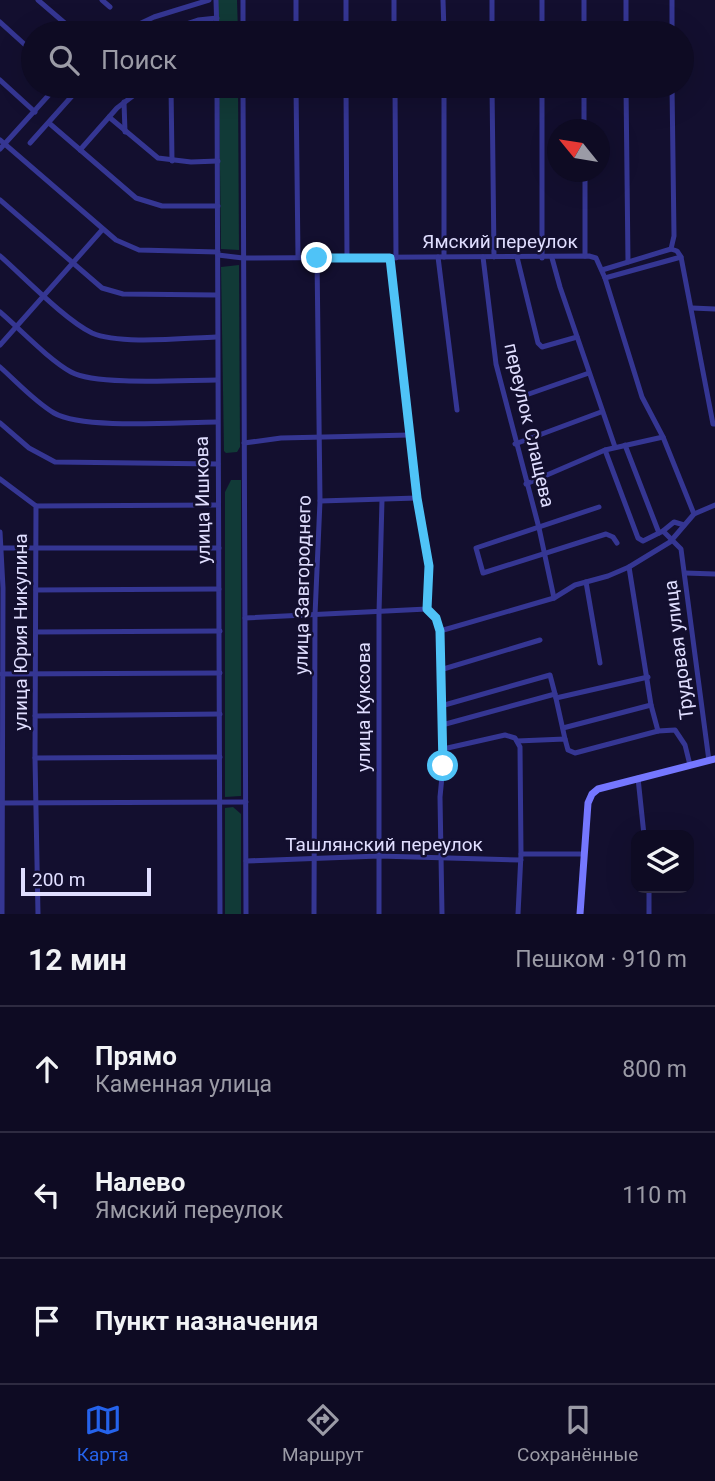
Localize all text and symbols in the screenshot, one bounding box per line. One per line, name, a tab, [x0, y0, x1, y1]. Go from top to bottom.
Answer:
search box	[21, 21, 694, 98]
icon: search	[45, 41, 83, 79]
text: Поиск	[101, 45, 177, 75]
north arrow	[547, 119, 610, 182]
street label: Ямский переулок	[422, 230, 578, 253]
route end	[301, 242, 332, 273]
street label: переулок Слащева	[499, 341, 560, 509]
street label: улица Ишкова	[190, 436, 215, 564]
street label: улица Завгороднего	[289, 495, 316, 675]
street label: улица Юрия Никулина	[9, 533, 32, 731]
street label: Трудовая улица	[659, 579, 698, 721]
street label: улица Куксова	[352, 642, 375, 772]
route start	[427, 750, 458, 781]
map controls	[631, 830, 694, 893]
button: layers	[631, 830, 694, 893]
street label: Ташлянский переулок	[285, 833, 484, 856]
scale bar	[21, 865, 150, 897]
text: 200 m	[32, 868, 85, 891]
text: 12 мин	[28, 942, 127, 977]
text: Пешком · 910 m	[515, 946, 687, 973]
text: Прямо	[95, 1041, 177, 1071]
icon: ahead	[28, 1050, 66, 1088]
text: 800 m	[622, 1056, 687, 1083]
text: Каменная улица	[95, 1071, 272, 1098]
text: Налево	[95, 1167, 185, 1197]
icon: left	[28, 1176, 66, 1214]
text: 110 m	[622, 1182, 687, 1209]
text: Ямский переулок	[95, 1197, 283, 1224]
icon: arrive	[28, 1302, 66, 1340]
text: Пункт назначения	[95, 1306, 319, 1336]
tab: Карта	[77, 1401, 129, 1466]
tab: Маршрут	[282, 1401, 364, 1466]
tab: Сохранённые	[517, 1401, 638, 1466]

